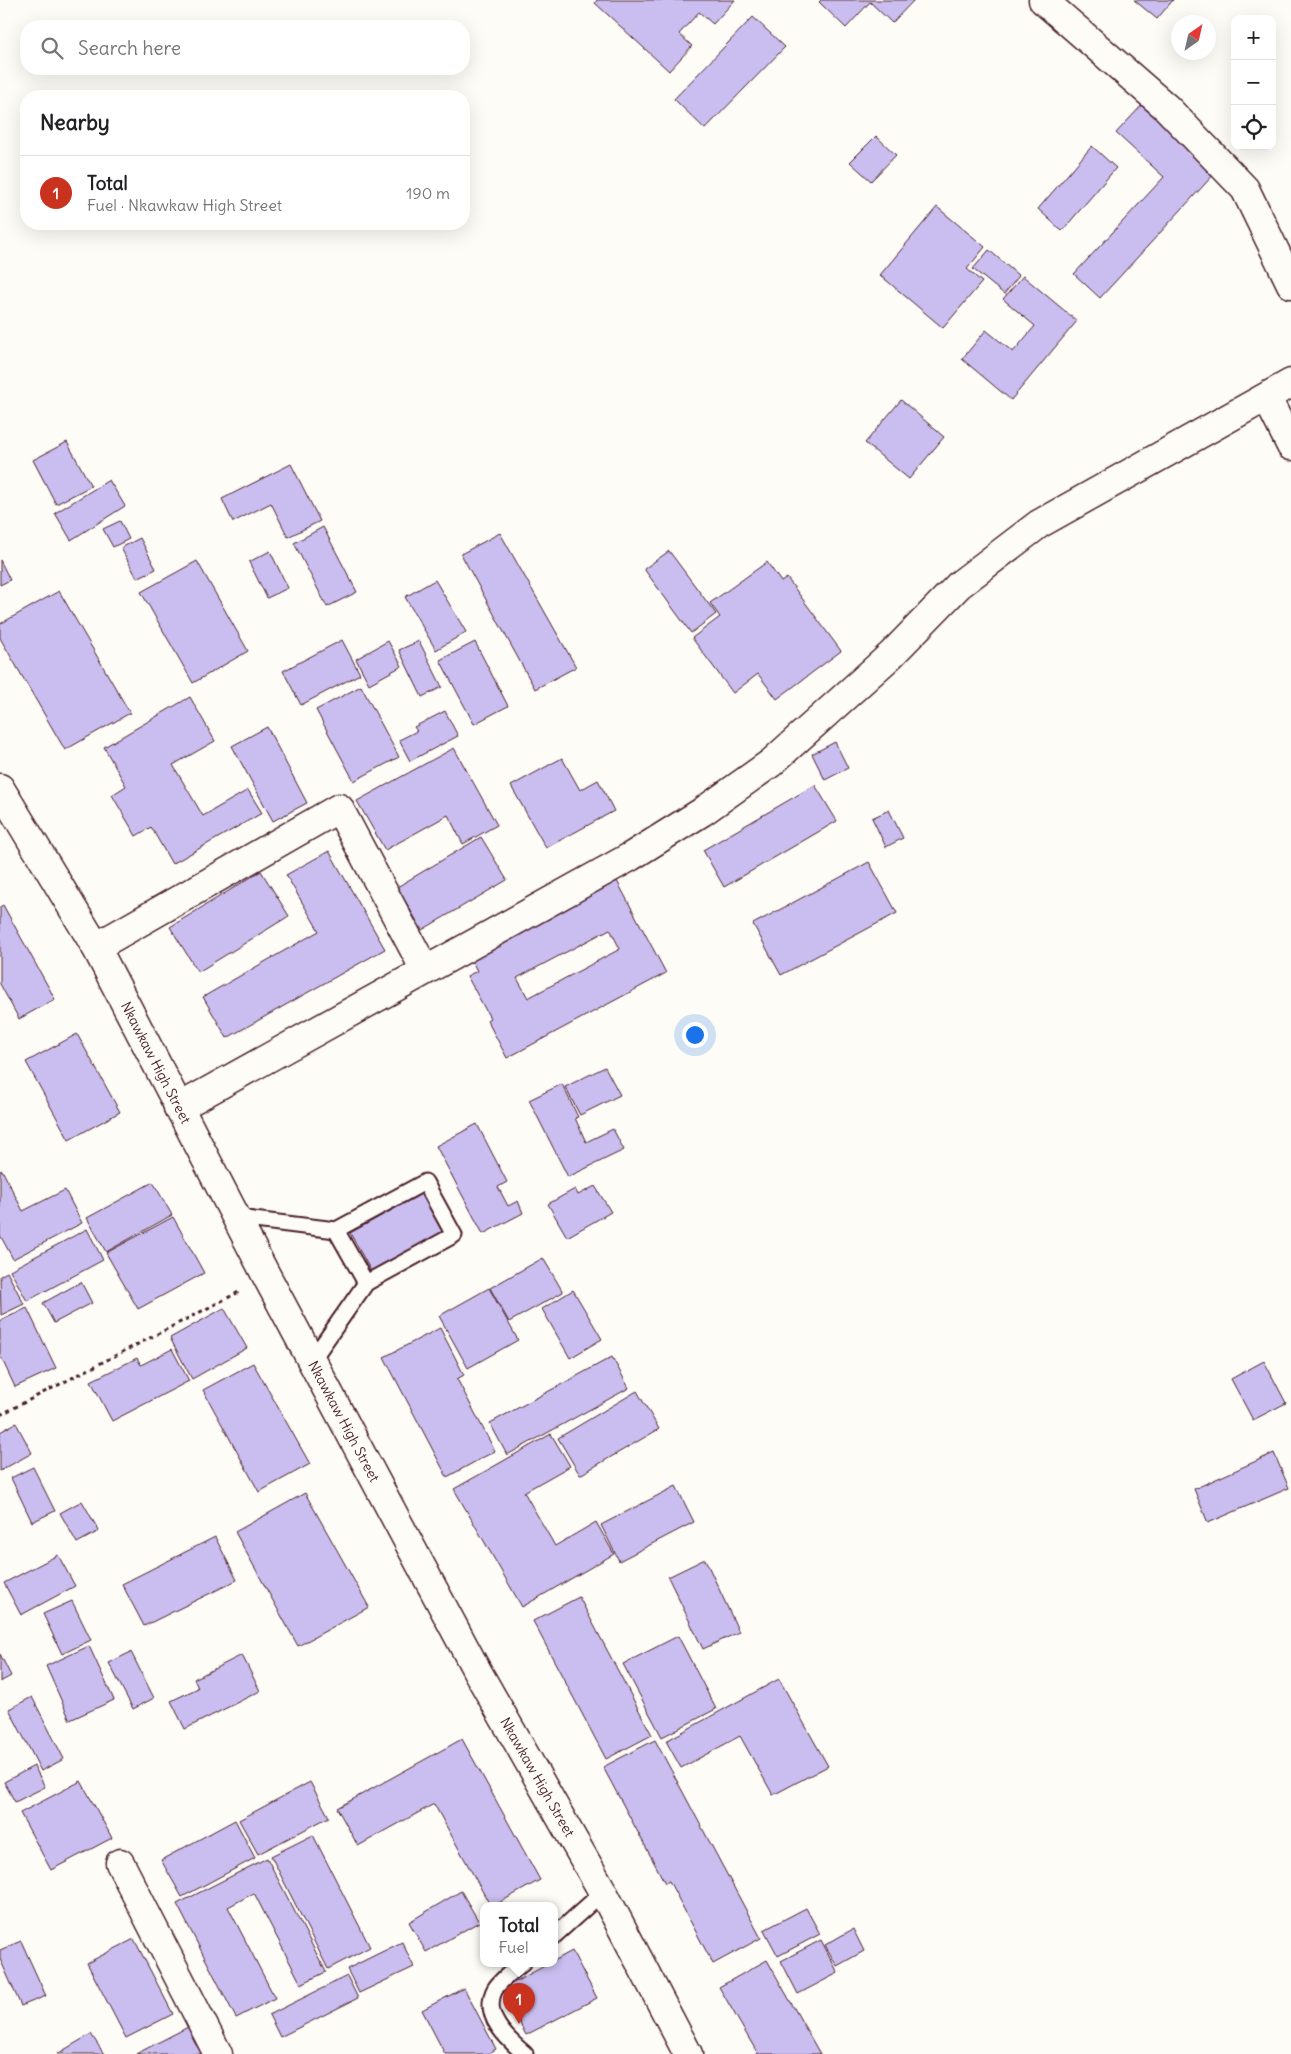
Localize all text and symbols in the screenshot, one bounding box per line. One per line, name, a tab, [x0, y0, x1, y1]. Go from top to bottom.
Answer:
north arrow	[1171, 15, 1216, 60]
map controls	[1231, 15, 1276, 150]
button: +	[1231, 15, 1276, 60]
search box	[20, 20, 470, 75]
icon: search	[38, 34, 66, 62]
text: Search here	[78, 36, 181, 60]
button: −	[1231, 60, 1276, 105]
button: locate	[1231, 105, 1276, 150]
text: Nearby	[40, 109, 110, 136]
text: Total	[87, 171, 128, 195]
text: 1	[53, 183, 59, 203]
text: 190 m	[406, 183, 450, 203]
text: Fuel · Nkawkaw High Street	[87, 195, 282, 215]
street label: Nkawkaw High Street	[117, 999, 195, 1127]
your location	[682, 1022, 708, 1048]
street label: Nkawkaw High Street	[304, 1358, 384, 1485]
street label: Nkawkaw High Street	[496, 1714, 579, 1840]
popup	[480, 1902, 558, 1967]
text: Total	[499, 1913, 539, 1937]
text: Fuel	[499, 1937, 529, 1957]
pin: 1	[503, 1983, 535, 2024]

